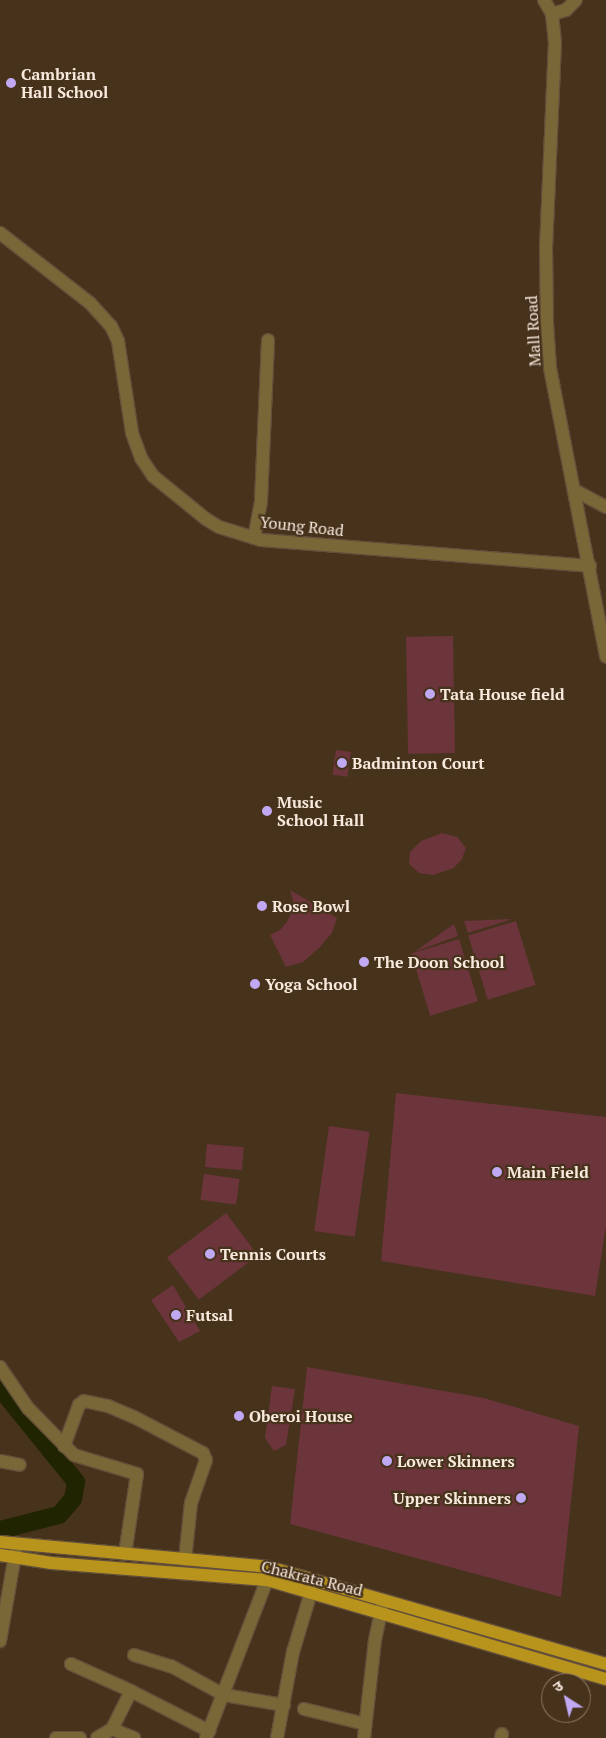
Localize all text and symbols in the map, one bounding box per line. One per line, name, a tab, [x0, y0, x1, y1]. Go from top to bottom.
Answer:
place label: Cambrian Hall School	[21, 64, 108, 102]
marker: Cambrian Hall School	[5, 77, 17, 89]
street label: Mall Road	[522, 295, 544, 367]
street label: Young Road	[259, 512, 345, 540]
place label: Tata House field	[440, 684, 565, 704]
marker: Tata House field	[424, 688, 436, 700]
place label: Badminton Court	[352, 753, 485, 773]
marker: Badminton Court	[336, 757, 348, 769]
place label: Music School Hall	[277, 792, 364, 830]
marker: Music School Hall	[261, 805, 273, 817]
place label: Rose Bowl	[272, 896, 350, 916]
marker: Rose Bowl	[256, 900, 268, 912]
place label: The Doon School	[374, 952, 504, 972]
marker: The Doon School	[358, 956, 370, 968]
place label: Yoga School	[265, 974, 358, 994]
marker: Yoga School	[249, 978, 261, 990]
place label: Main Field	[507, 1162, 589, 1182]
marker: Main Field	[491, 1166, 503, 1178]
place label: Tennis Courts	[220, 1244, 326, 1264]
marker: Tennis Courts	[204, 1248, 216, 1260]
place label: Futsal	[186, 1305, 233, 1325]
marker: Futsal	[170, 1309, 182, 1321]
place label: Oberoi House	[249, 1406, 353, 1426]
marker: Oberoi House	[233, 1410, 245, 1422]
place label: Lower Skinners	[397, 1451, 515, 1471]
marker: Lower Skinners	[381, 1455, 393, 1467]
place label: Upper Skinners	[393, 1488, 511, 1508]
marker: Upper Skinners	[515, 1492, 527, 1504]
street label: Chakrata Road	[259, 1556, 365, 1600]
north arrow	[541, 1673, 591, 1723]
text: उ	[549, 1676, 566, 1696]

